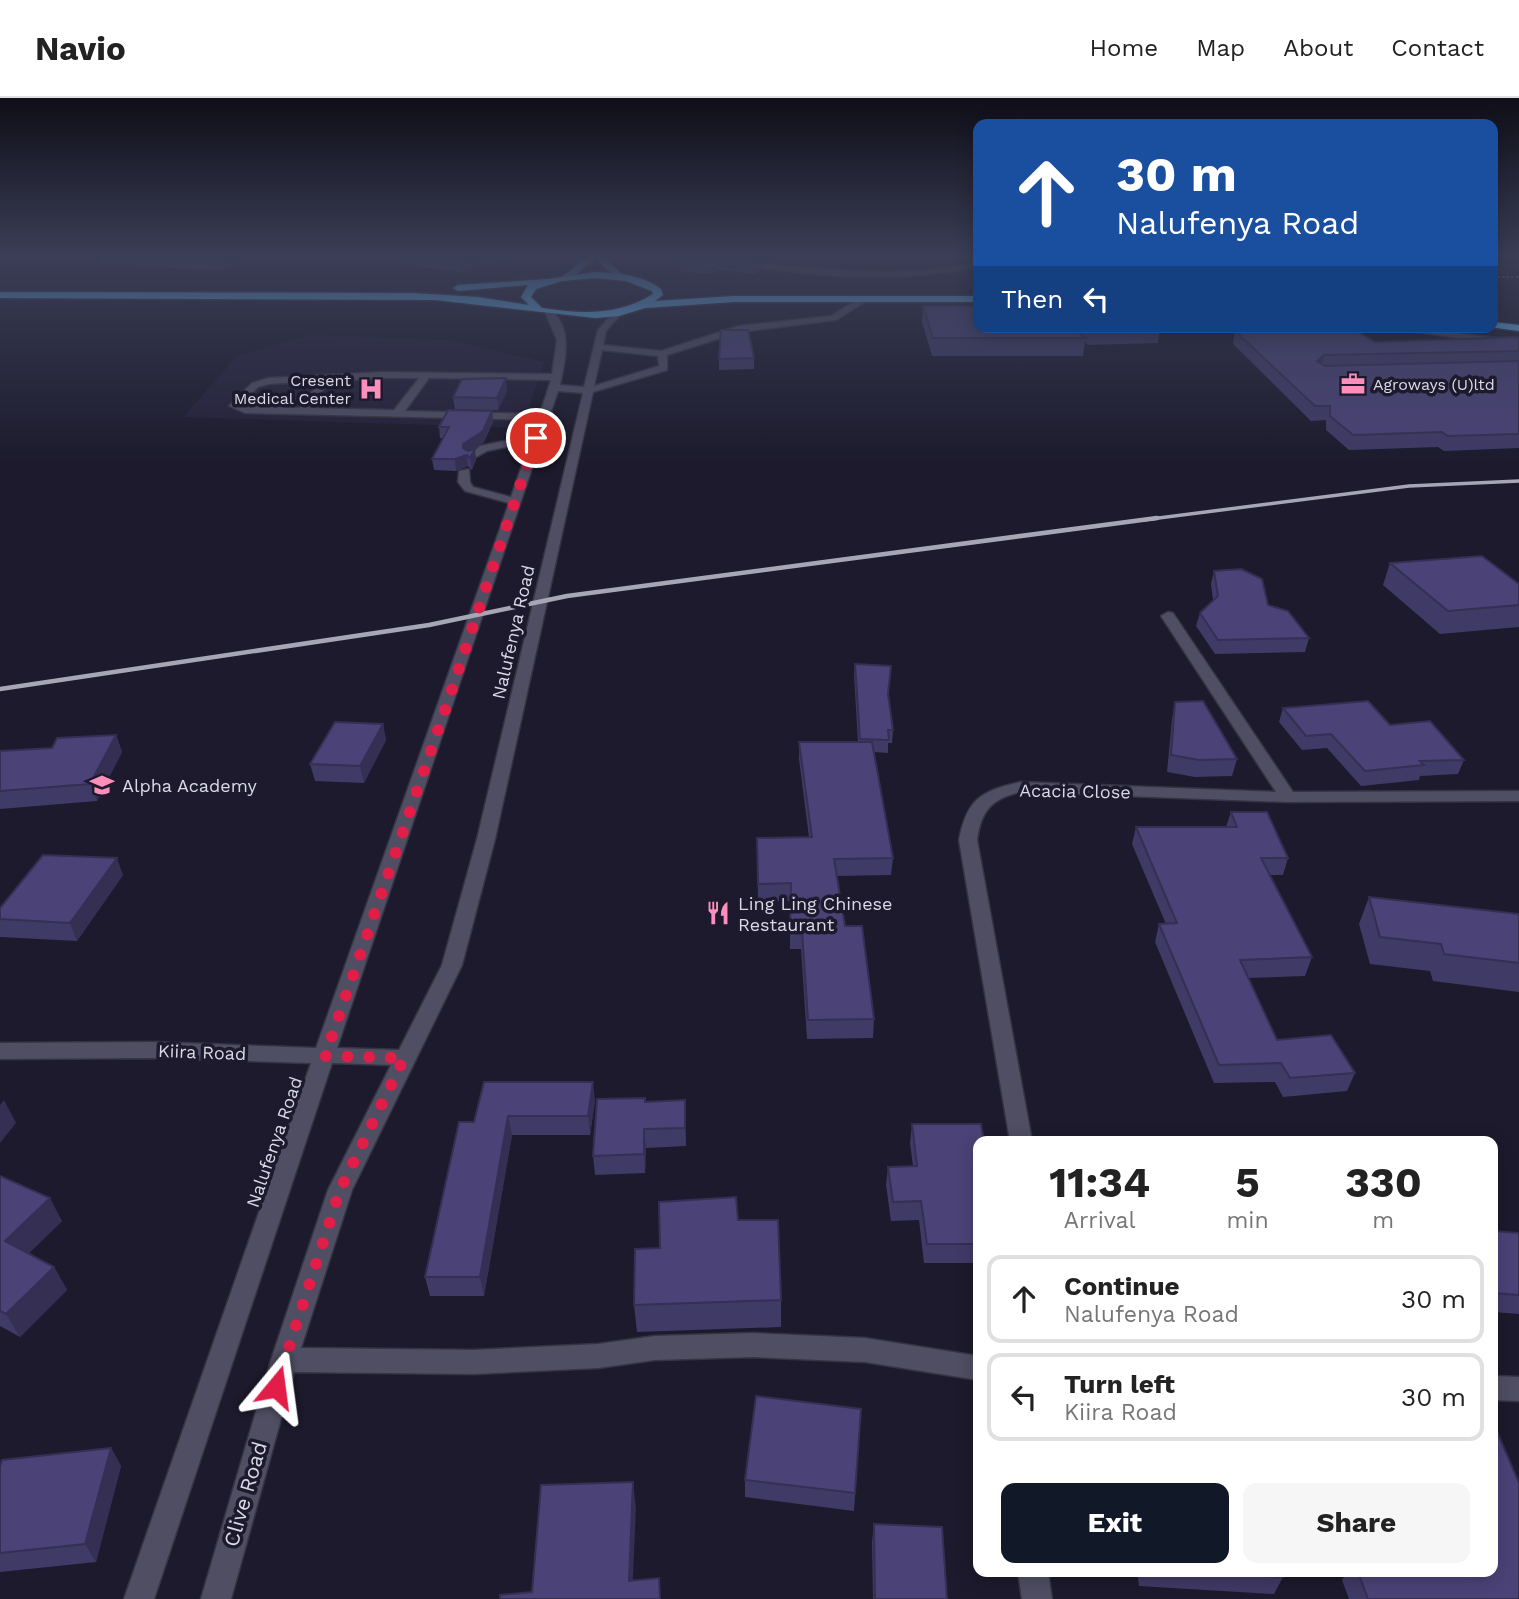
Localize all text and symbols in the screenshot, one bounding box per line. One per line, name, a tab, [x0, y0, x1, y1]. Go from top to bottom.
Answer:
text: Navio	[35, 29, 126, 68]
text: Home	[1090, 34, 1158, 62]
text: Map	[1196, 34, 1245, 62]
text: About	[1283, 34, 1353, 62]
text: Contact	[1391, 34, 1484, 62]
text: 30 m	[1116, 145, 1237, 203]
icon: ahead	[1001, 147, 1092, 238]
text: Nalufenya Road	[1116, 204, 1359, 242]
icon: left	[1077, 280, 1115, 318]
text: Then	[1001, 284, 1063, 314]
office icon: Agroways (U)ltd	[1339, 370, 1367, 398]
place label: Cresent Medical Center	[234, 371, 351, 408]
hospital icon: Cresent Medical Center	[357, 375, 385, 403]
place label: Agroways (U)ltd	[1373, 375, 1495, 394]
pin	[506, 408, 566, 468]
icon: arrive	[517, 419, 555, 457]
street label: Nalufenya Road	[487, 563, 539, 701]
school or university icon: Alpha Academy	[88, 771, 116, 799]
place label: Alpha Academy	[122, 775, 258, 796]
street label: Acacia Close	[1019, 780, 1131, 802]
place label: Ling Ling Chinese Restaurant	[738, 893, 893, 935]
restaurant icon: Ling Ling Chinese Restaurant	[704, 899, 732, 927]
street label: Kiira Road	[157, 1040, 247, 1064]
street label: Nalufenya Road	[242, 1074, 306, 1210]
text: 11:34	[1049, 1158, 1150, 1207]
text: 5	[1235, 1158, 1260, 1207]
text: 330	[1345, 1158, 1422, 1207]
text: Arrival	[1064, 1207, 1136, 1234]
text: min	[1226, 1207, 1269, 1234]
text: m	[1372, 1207, 1394, 1234]
text: Continue	[1064, 1271, 1180, 1301]
icon: ahead	[1005, 1280, 1043, 1318]
text: 30 m	[1401, 1284, 1466, 1314]
text: Nalufenya Road	[1064, 1301, 1239, 1328]
position arrow	[239, 1350, 313, 1424]
text: Turn left	[1064, 1369, 1175, 1399]
icon: left	[1005, 1378, 1043, 1416]
text: 30 m	[1401, 1382, 1466, 1412]
text: Kiira Road	[1064, 1399, 1177, 1426]
street label: Clive Road	[218, 1439, 272, 1549]
button: Exit	[1001, 1483, 1229, 1563]
button: Share	[1243, 1483, 1470, 1563]

